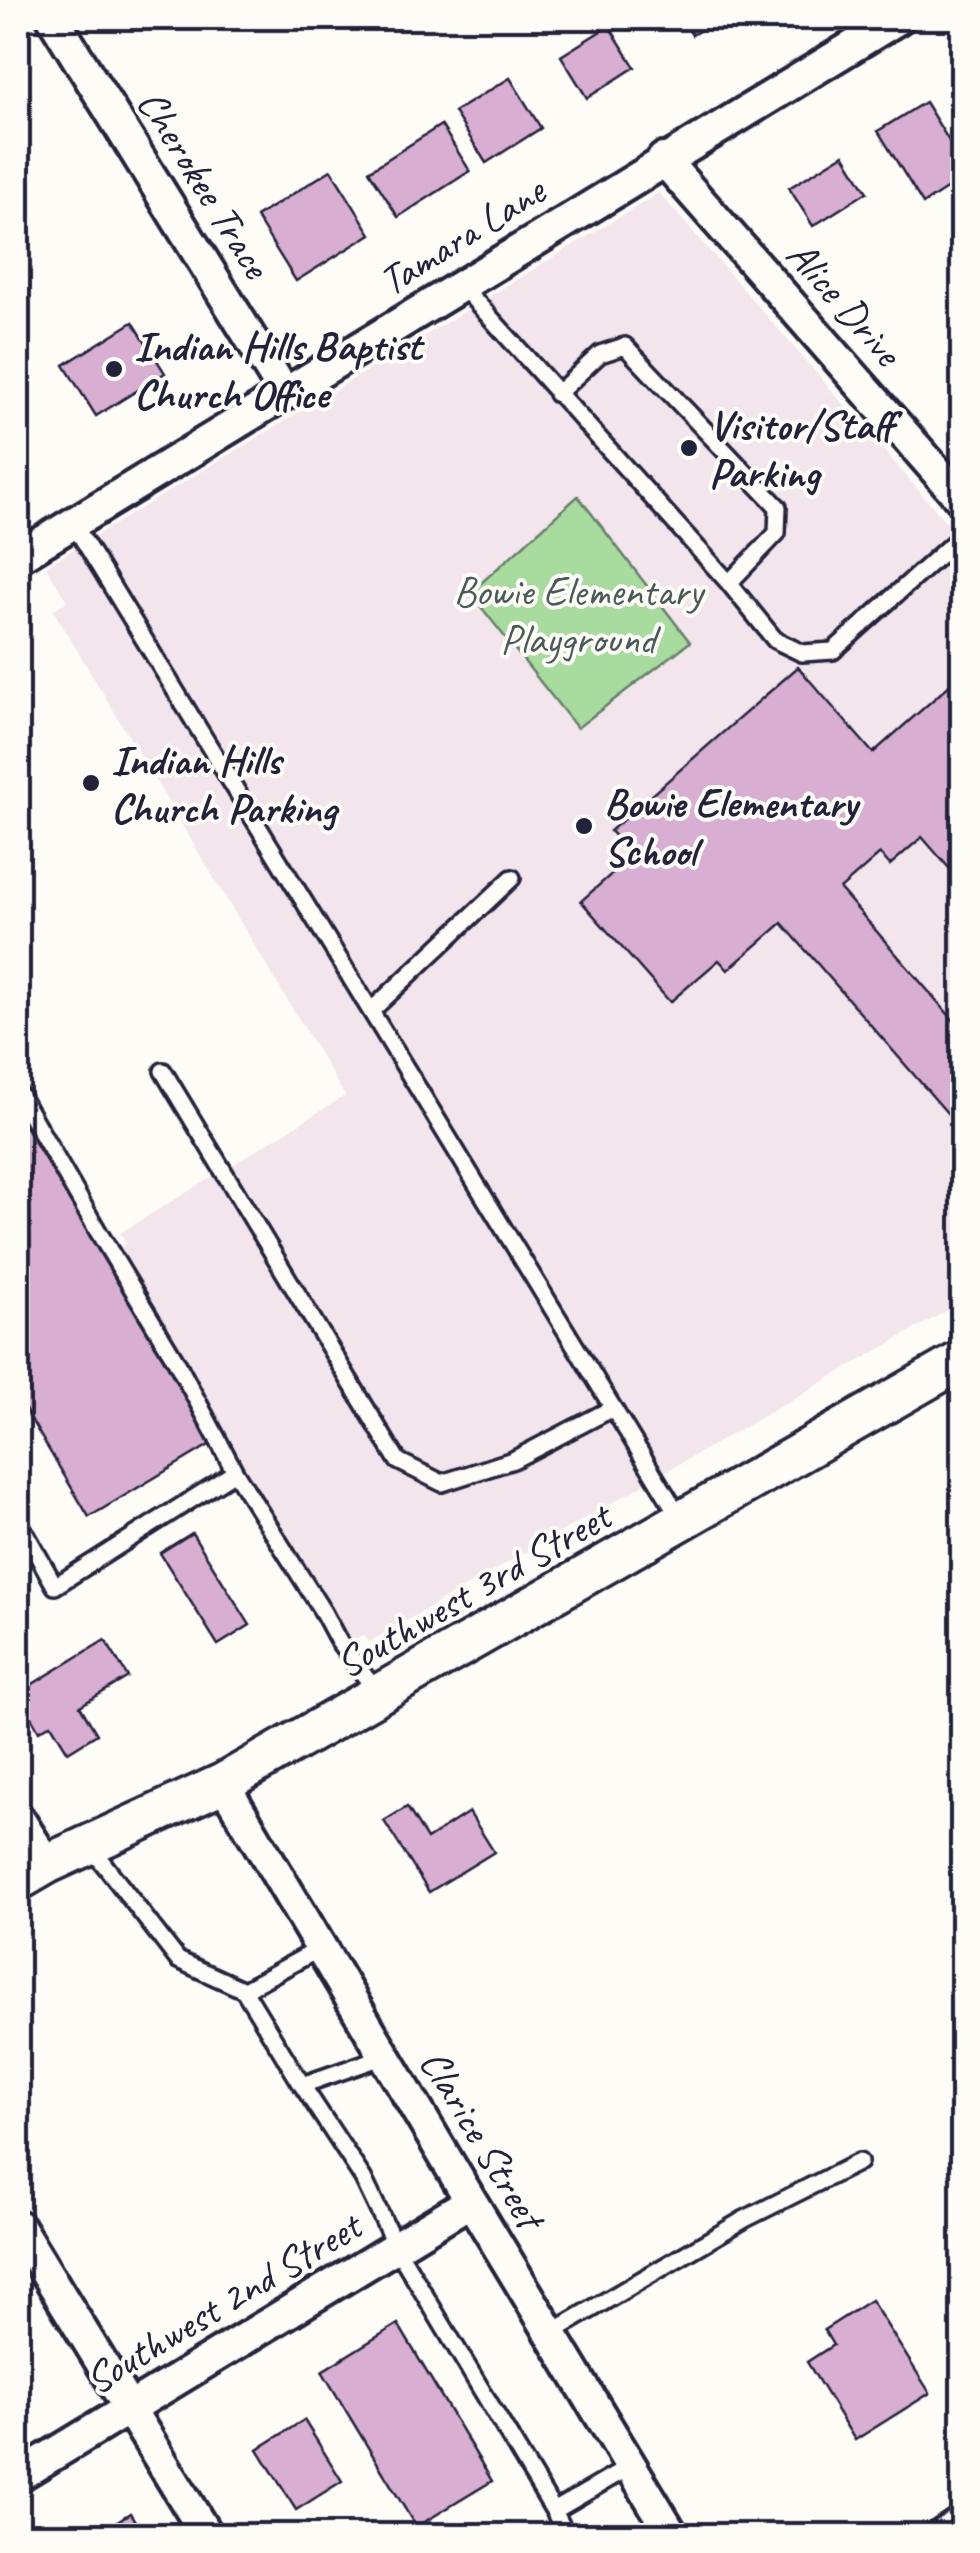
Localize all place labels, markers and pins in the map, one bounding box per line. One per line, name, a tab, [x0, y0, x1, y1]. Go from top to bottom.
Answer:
place label: Indian Hills Baptist Church Office	[134, 320, 425, 421]
marker: Indian Hills Baptist Church Office	[103, 358, 125, 380]
place label: Visitor/Staff Parking	[709, 399, 903, 500]
marker: Visitor/Staff Parking	[678, 437, 700, 459]
place label: Indian Hills Church Parking	[111, 734, 340, 835]
marker: Indian Hills Church Parking	[80, 772, 102, 794]
place label: Bowie Elementary School	[604, 777, 861, 878]
marker: Bowie Elementary School	[573, 815, 595, 837]

